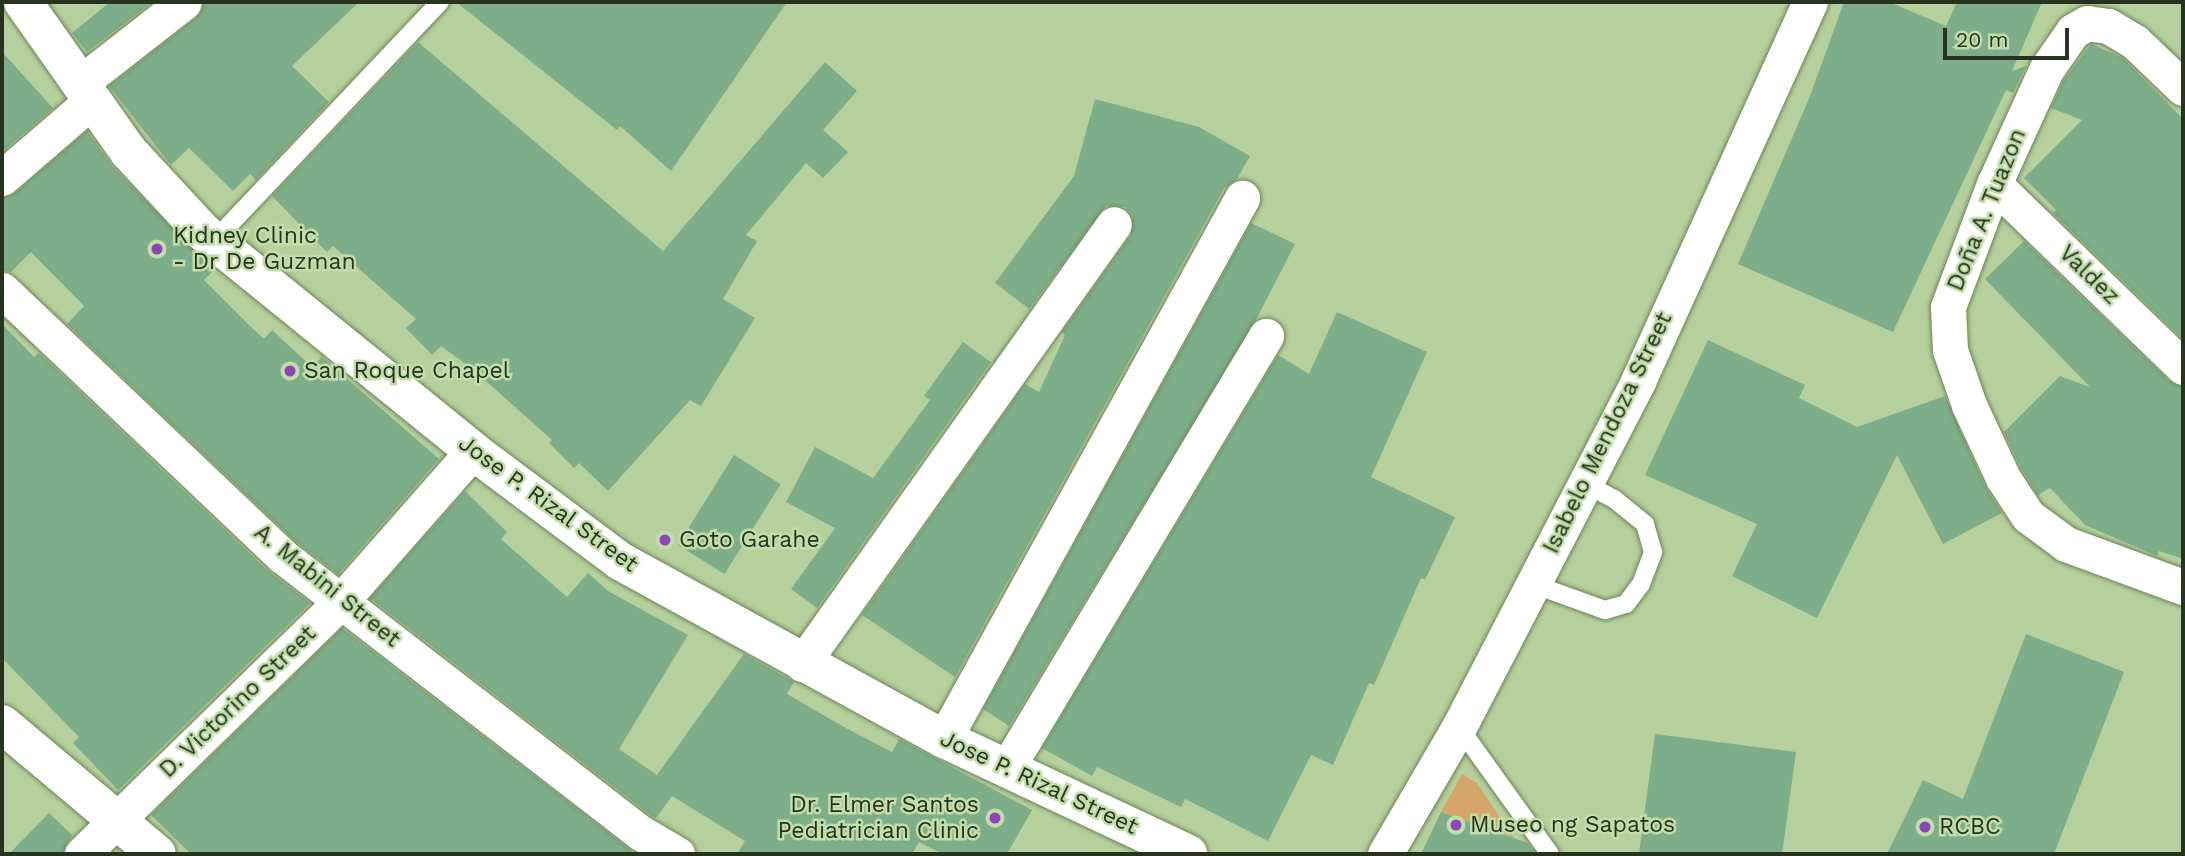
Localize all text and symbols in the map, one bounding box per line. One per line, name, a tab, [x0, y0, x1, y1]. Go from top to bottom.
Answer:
scale bar	[1947, 14, 2073, 58]
text: 20 m	[1956, 27, 2008, 52]
street label: Doña A. Tuazon	[1942, 124, 2032, 296]
place label: Kidney Clinic - Dr De Guzman	[173, 222, 356, 276]
marker: Kidney Clinic - Dr De Guzman	[147, 239, 167, 259]
street label: Valdez	[2053, 240, 2125, 310]
street label: Isabelo Mendoza Street	[1537, 308, 1679, 558]
place label: San Roque Chapel	[304, 357, 510, 385]
marker: San Roque Chapel	[282, 363, 298, 379]
street label: Jose P. Rizal Street	[453, 429, 643, 579]
street label: A. Mabini Street	[248, 519, 406, 653]
place label: Goto Garahe	[679, 526, 820, 554]
marker: Goto Garahe	[657, 532, 673, 548]
street label: D. Victorino Street	[154, 620, 322, 784]
street label: Jose P. Rizal Street	[935, 725, 1143, 841]
place label: Dr. Elmer Santos Pediatrician Clinic	[777, 791, 979, 845]
marker: Dr. Elmer Santos Pediatrician Clinic	[985, 808, 1005, 828]
place label: Museo ng Sapatos	[1470, 811, 1675, 839]
place label: RCBC	[1939, 813, 2001, 841]
marker: Museo ng Sapatos	[1448, 817, 1464, 833]
marker: RCBC	[1917, 819, 1933, 835]

